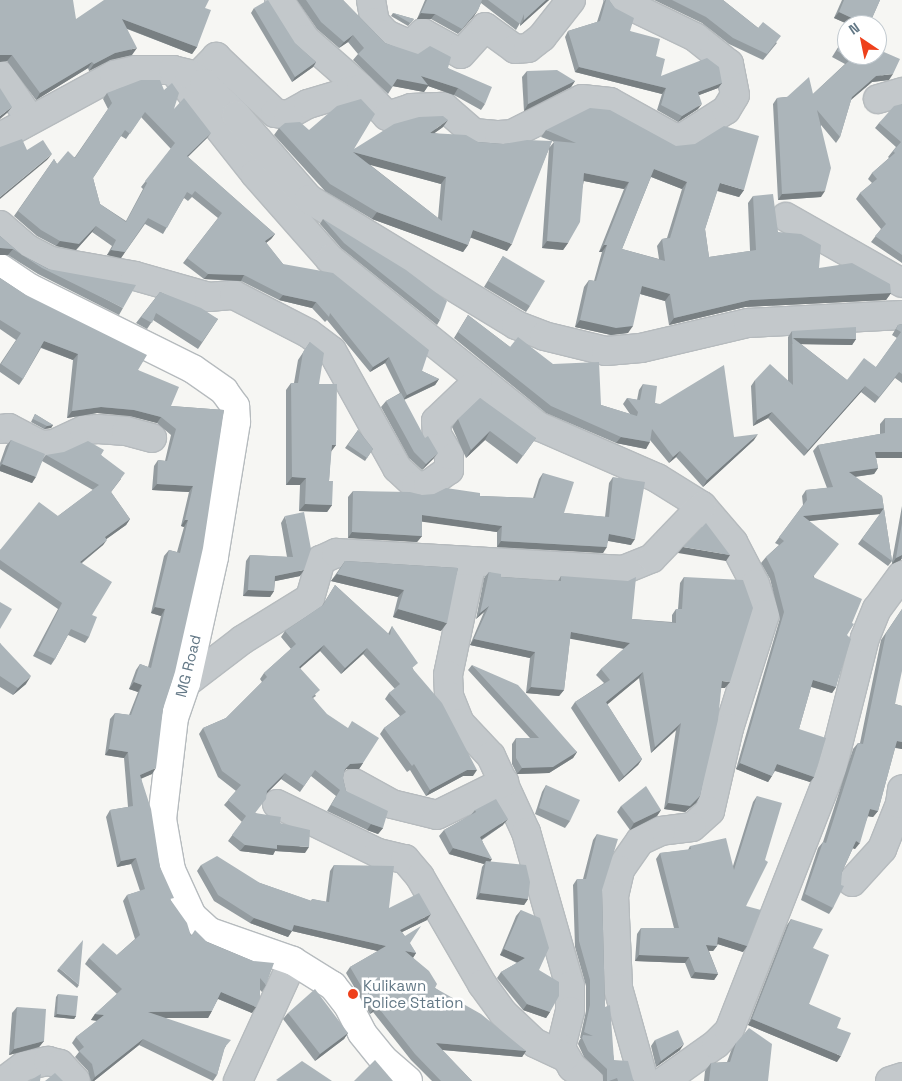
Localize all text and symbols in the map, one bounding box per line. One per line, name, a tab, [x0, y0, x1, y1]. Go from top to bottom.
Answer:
north arrow	[837, 15, 887, 65]
text: N	[845, 18, 863, 38]
street label: MG Road	[172, 633, 204, 699]
place label: Kulikawn Police Station	[363, 976, 463, 1011]
marker: Kulikawn Police Station	[347, 988, 359, 1000]

